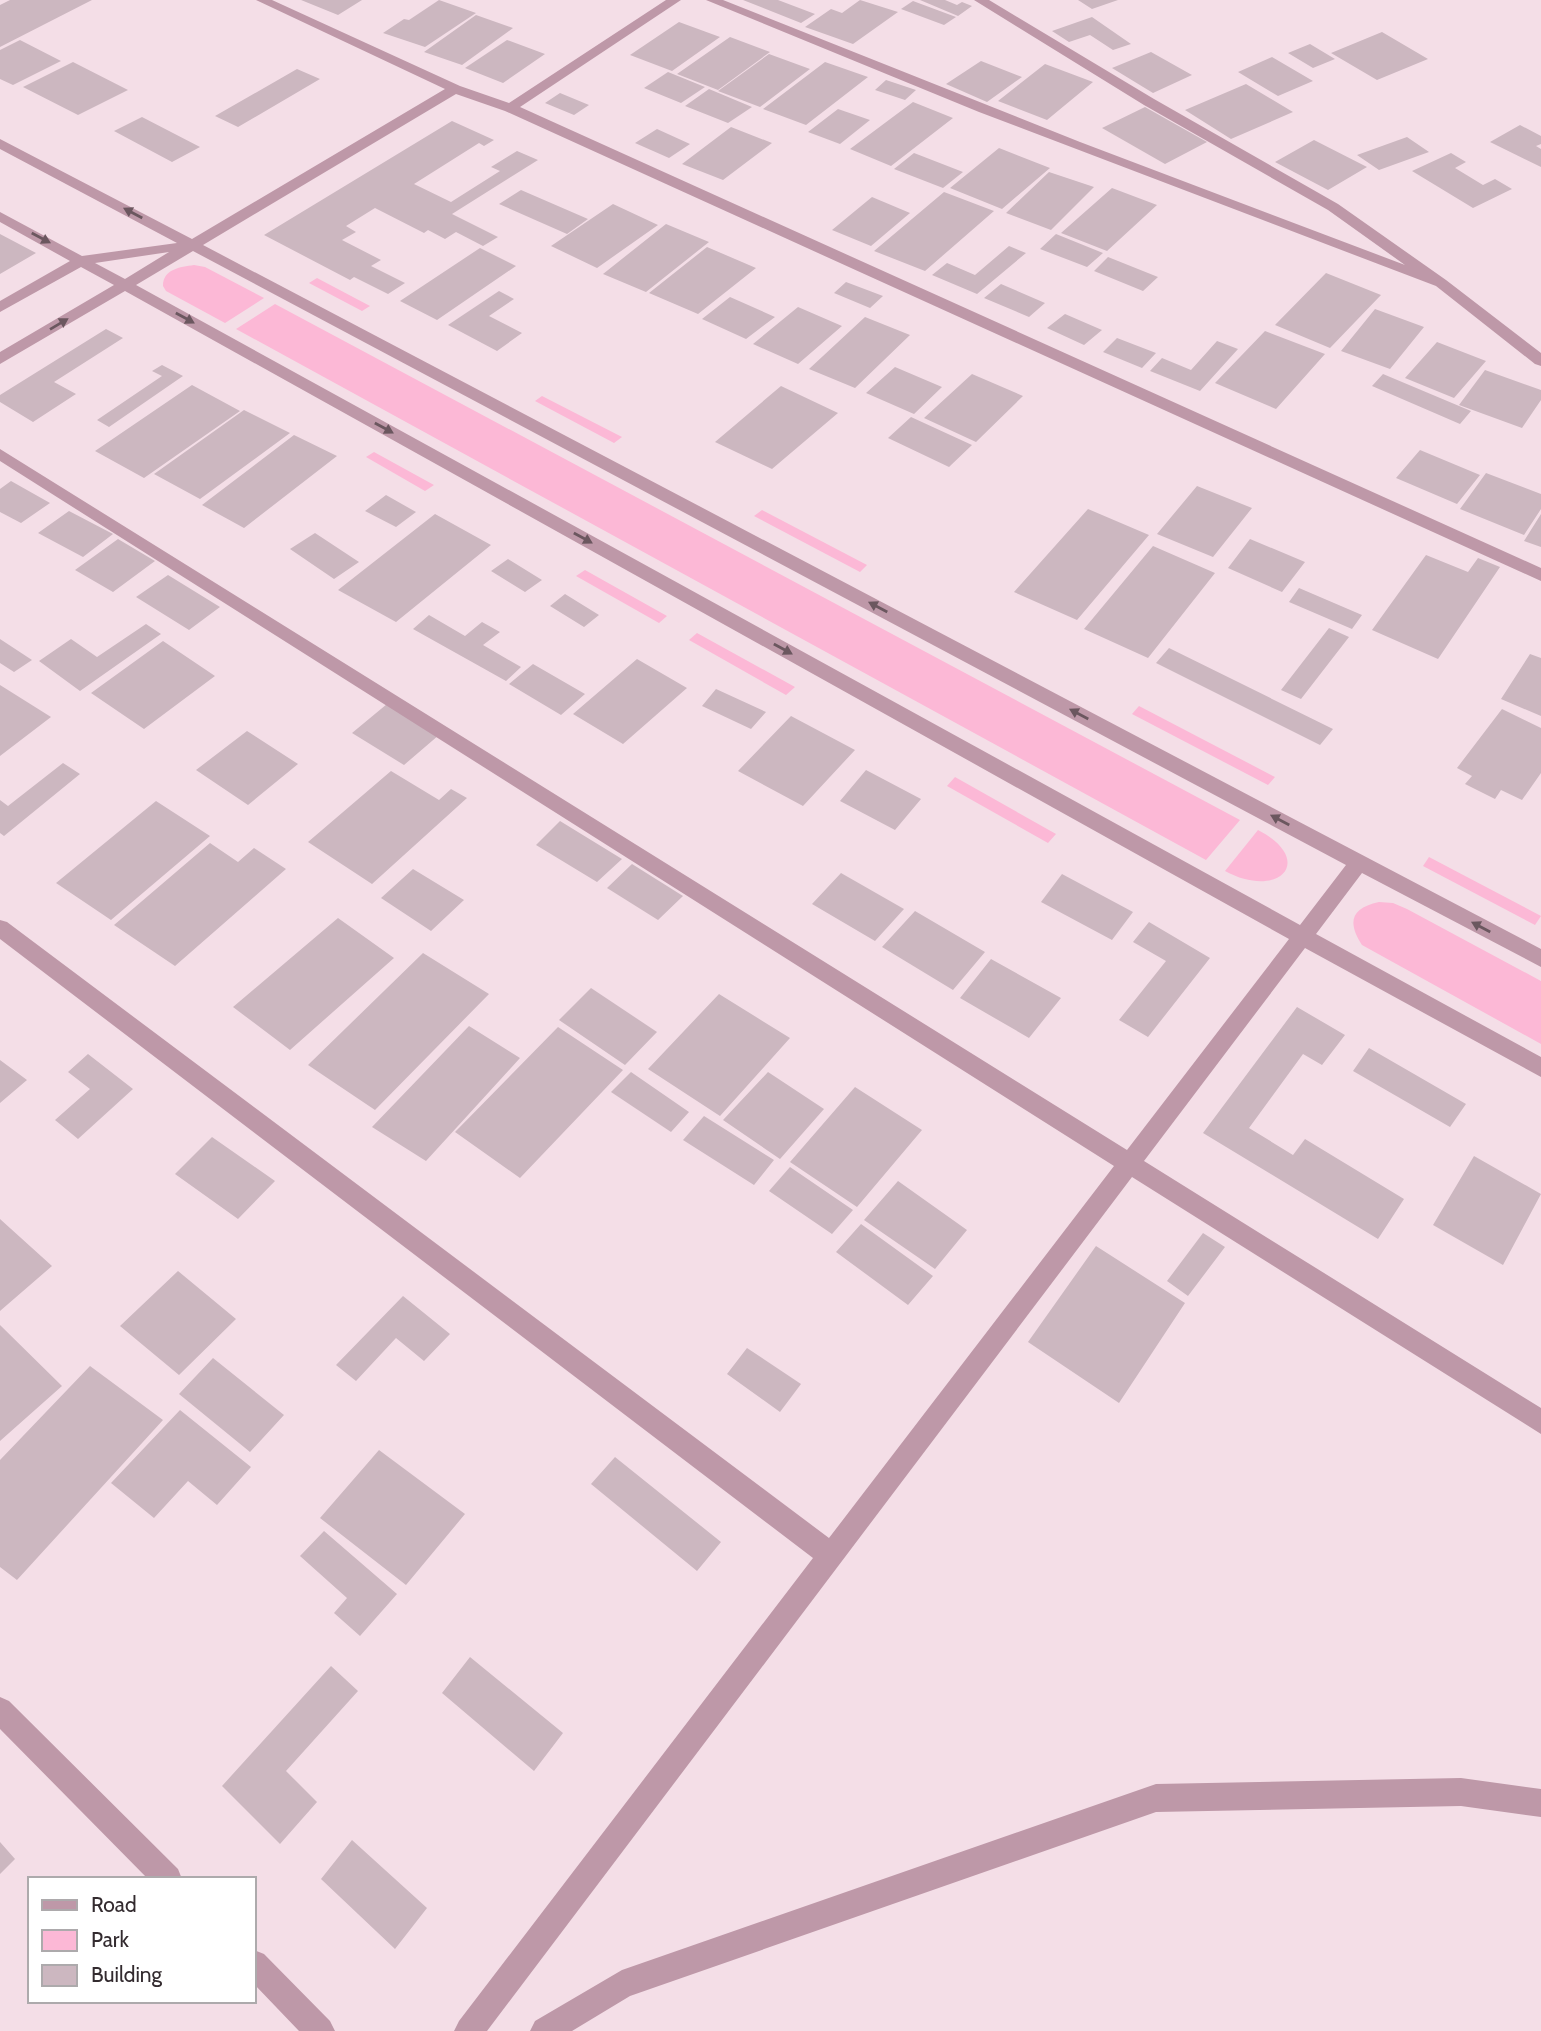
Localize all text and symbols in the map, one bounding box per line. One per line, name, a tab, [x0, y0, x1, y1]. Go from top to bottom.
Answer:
one-way arrow	[123, 207, 143, 219]
one-way arrow	[31, 232, 51, 244]
one-way arrow	[176, 312, 195, 324]
one-way arrow	[49, 318, 68, 331]
one-way arrow	[375, 422, 394, 434]
one-way arrow	[574, 532, 593, 544]
one-way arrow	[868, 601, 888, 613]
one-way arrow	[773, 642, 793, 654]
one-way arrow	[1069, 708, 1089, 719]
one-way arrow	[1270, 815, 1290, 826]
one-way arrow	[1471, 921, 1491, 933]
legend	[28, 1877, 256, 2003]
text: Road	[91, 1892, 137, 1917]
text: Park	[91, 1927, 129, 1952]
text: Building	[91, 1962, 163, 1987]

